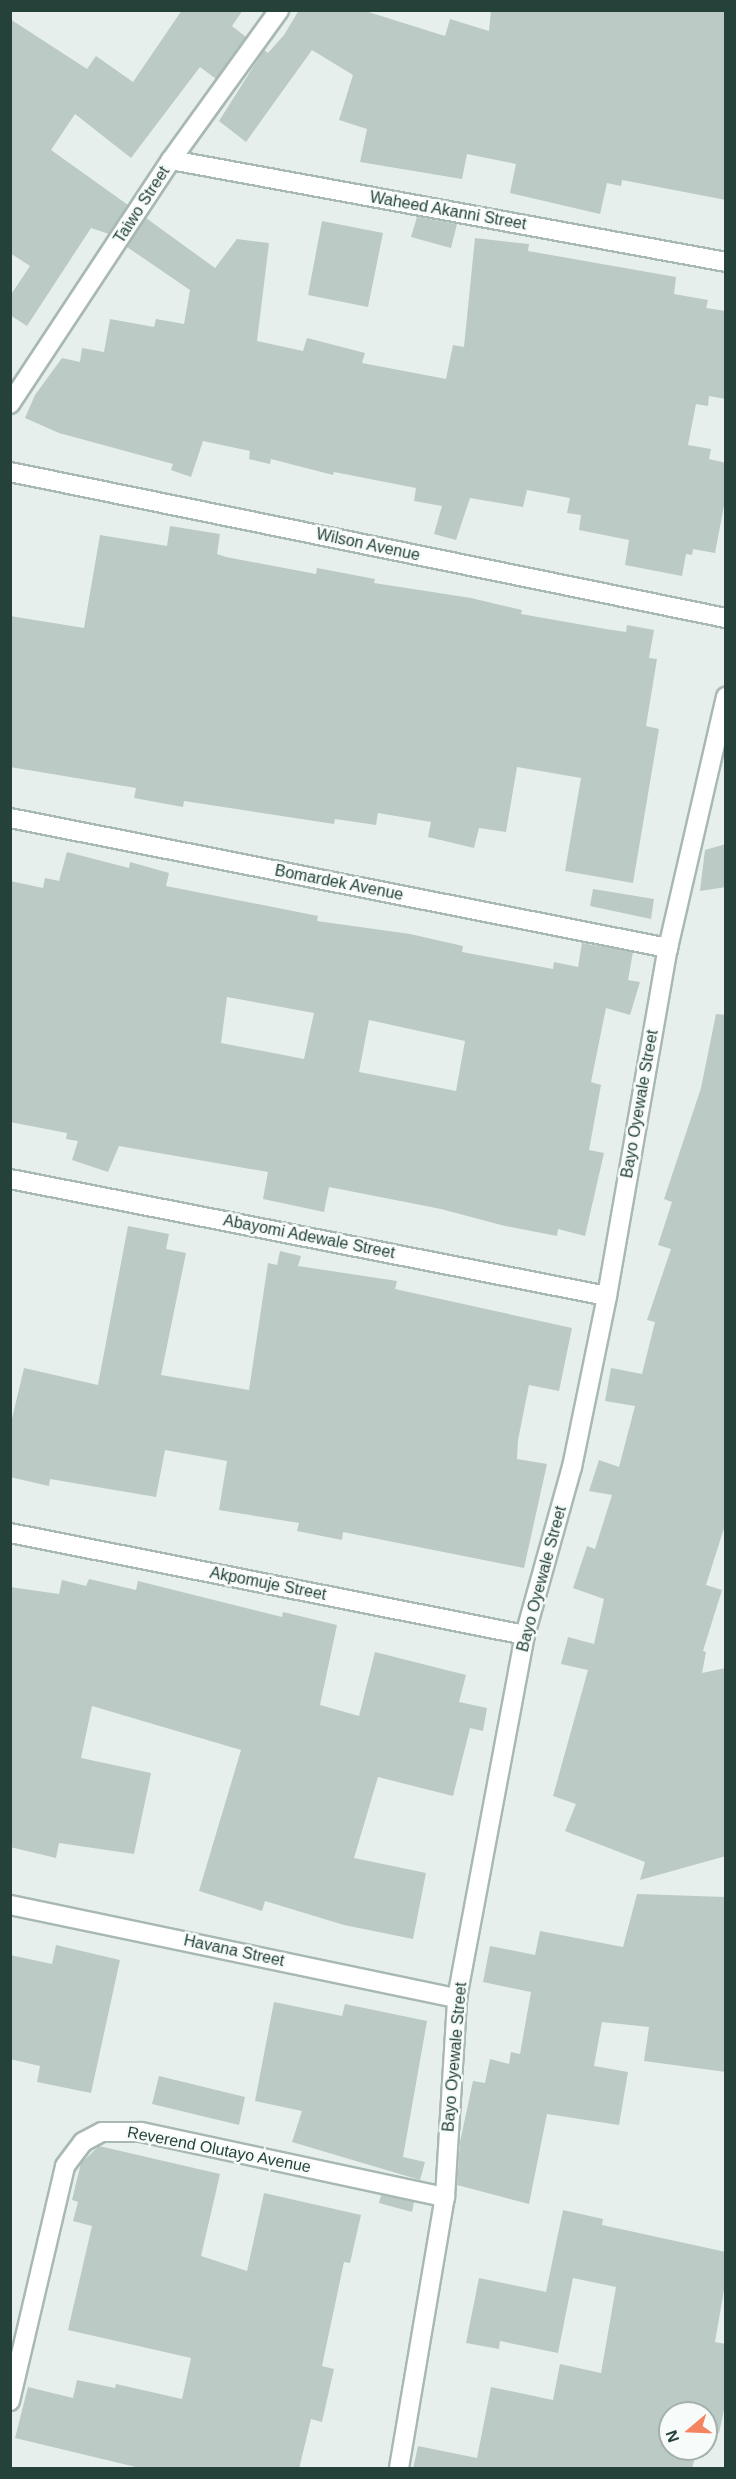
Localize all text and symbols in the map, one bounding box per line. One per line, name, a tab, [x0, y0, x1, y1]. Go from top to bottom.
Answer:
street label: Taiwo Street	[110, 163, 174, 247]
street label: Waheed Akanni Street	[368, 188, 528, 234]
street label: Wilson Avenue	[314, 525, 422, 565]
street label: Bomardek Avenue	[273, 861, 405, 905]
street label: Bayo Oyewale Street	[617, 1028, 663, 1180]
street label: Abayomi Adewale Street	[221, 1211, 397, 1263]
street label: Bayo Oyewale Street	[513, 1504, 571, 1654]
street label: Akpomuje Street	[208, 1563, 328, 1605]
street label: Havana Street	[182, 1931, 286, 1971]
street label: Bayo Oyewale Street	[439, 1981, 471, 2133]
street label: Reverend Olutayo Avenue	[125, 2123, 313, 2177]
north arrow	[658, 2401, 718, 2461]
text: N	[662, 2428, 682, 2445]

